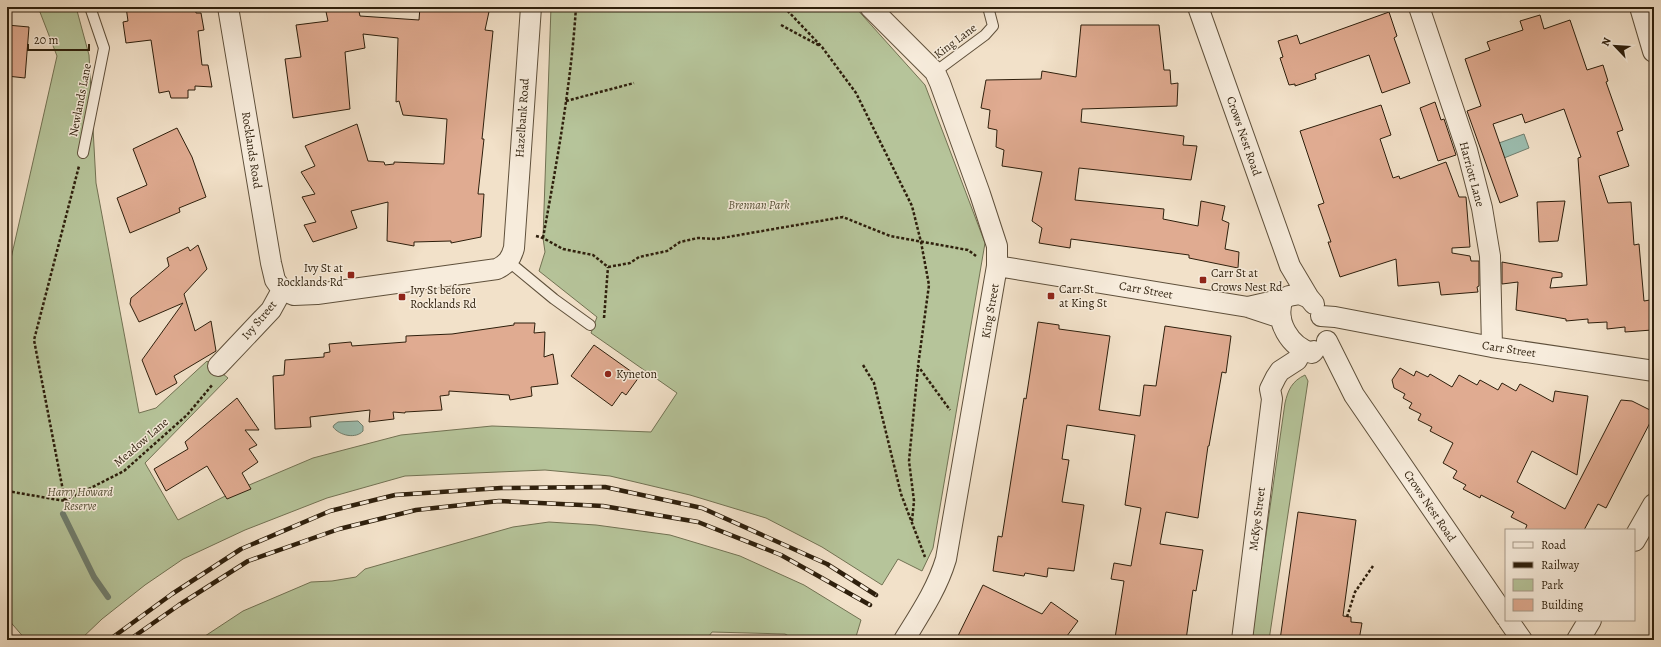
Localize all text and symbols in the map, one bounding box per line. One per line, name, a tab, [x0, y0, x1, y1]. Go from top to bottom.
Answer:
street label: King Lane	[930, 20, 980, 62]
scale bar	[28, 26, 89, 52]
north arrow	[1595, 26, 1635, 66]
text: 20 m	[34, 32, 58, 48]
text: N	[1598, 35, 1615, 49]
street label: Newlands Lane	[65, 62, 95, 138]
street label: Hazelbank Road	[511, 77, 533, 158]
street label: Crows Nest Road	[1223, 94, 1265, 178]
street label: Rocklands Road	[238, 110, 266, 190]
street label: Harriott Lane	[1456, 140, 1488, 208]
park label: Brennan Park	[728, 197, 790, 213]
place label: Ivy St at Rocklands Rd	[277, 260, 344, 290]
place label: Carr St at Crows Nest Rd	[1211, 265, 1283, 295]
marker: Ivy St at Rocklands Rd	[346, 270, 356, 280]
marker: Carr St at Crows Nest Rd	[1198, 275, 1208, 285]
street label: Carr Street	[1118, 277, 1174, 303]
place label: Carr St at King St	[1059, 281, 1107, 311]
place label: Ivy St before Rocklands Rd	[410, 282, 477, 312]
street label: King Street	[977, 282, 1003, 340]
marker: Carr St at King St	[1046, 291, 1056, 301]
marker: Ivy St before Rocklands Rd	[397, 292, 407, 302]
street label: Ivy Street	[238, 297, 280, 343]
street label: Carr Street	[1481, 337, 1537, 361]
place label: Kyneton	[616, 366, 657, 382]
marker: Kyneton	[603, 369, 613, 379]
street label: Meadow Lane	[110, 414, 172, 470]
street label: Crows Nest Road	[1400, 467, 1460, 545]
park label: Harry Howard Reserve	[47, 484, 113, 514]
street label: McKye Street	[1245, 486, 1269, 552]
legend	[1505, 529, 1635, 621]
text: Road	[1541, 537, 1567, 553]
text: Railway	[1541, 557, 1580, 573]
text: Park	[1541, 577, 1564, 593]
text: Building	[1541, 597, 1583, 613]

